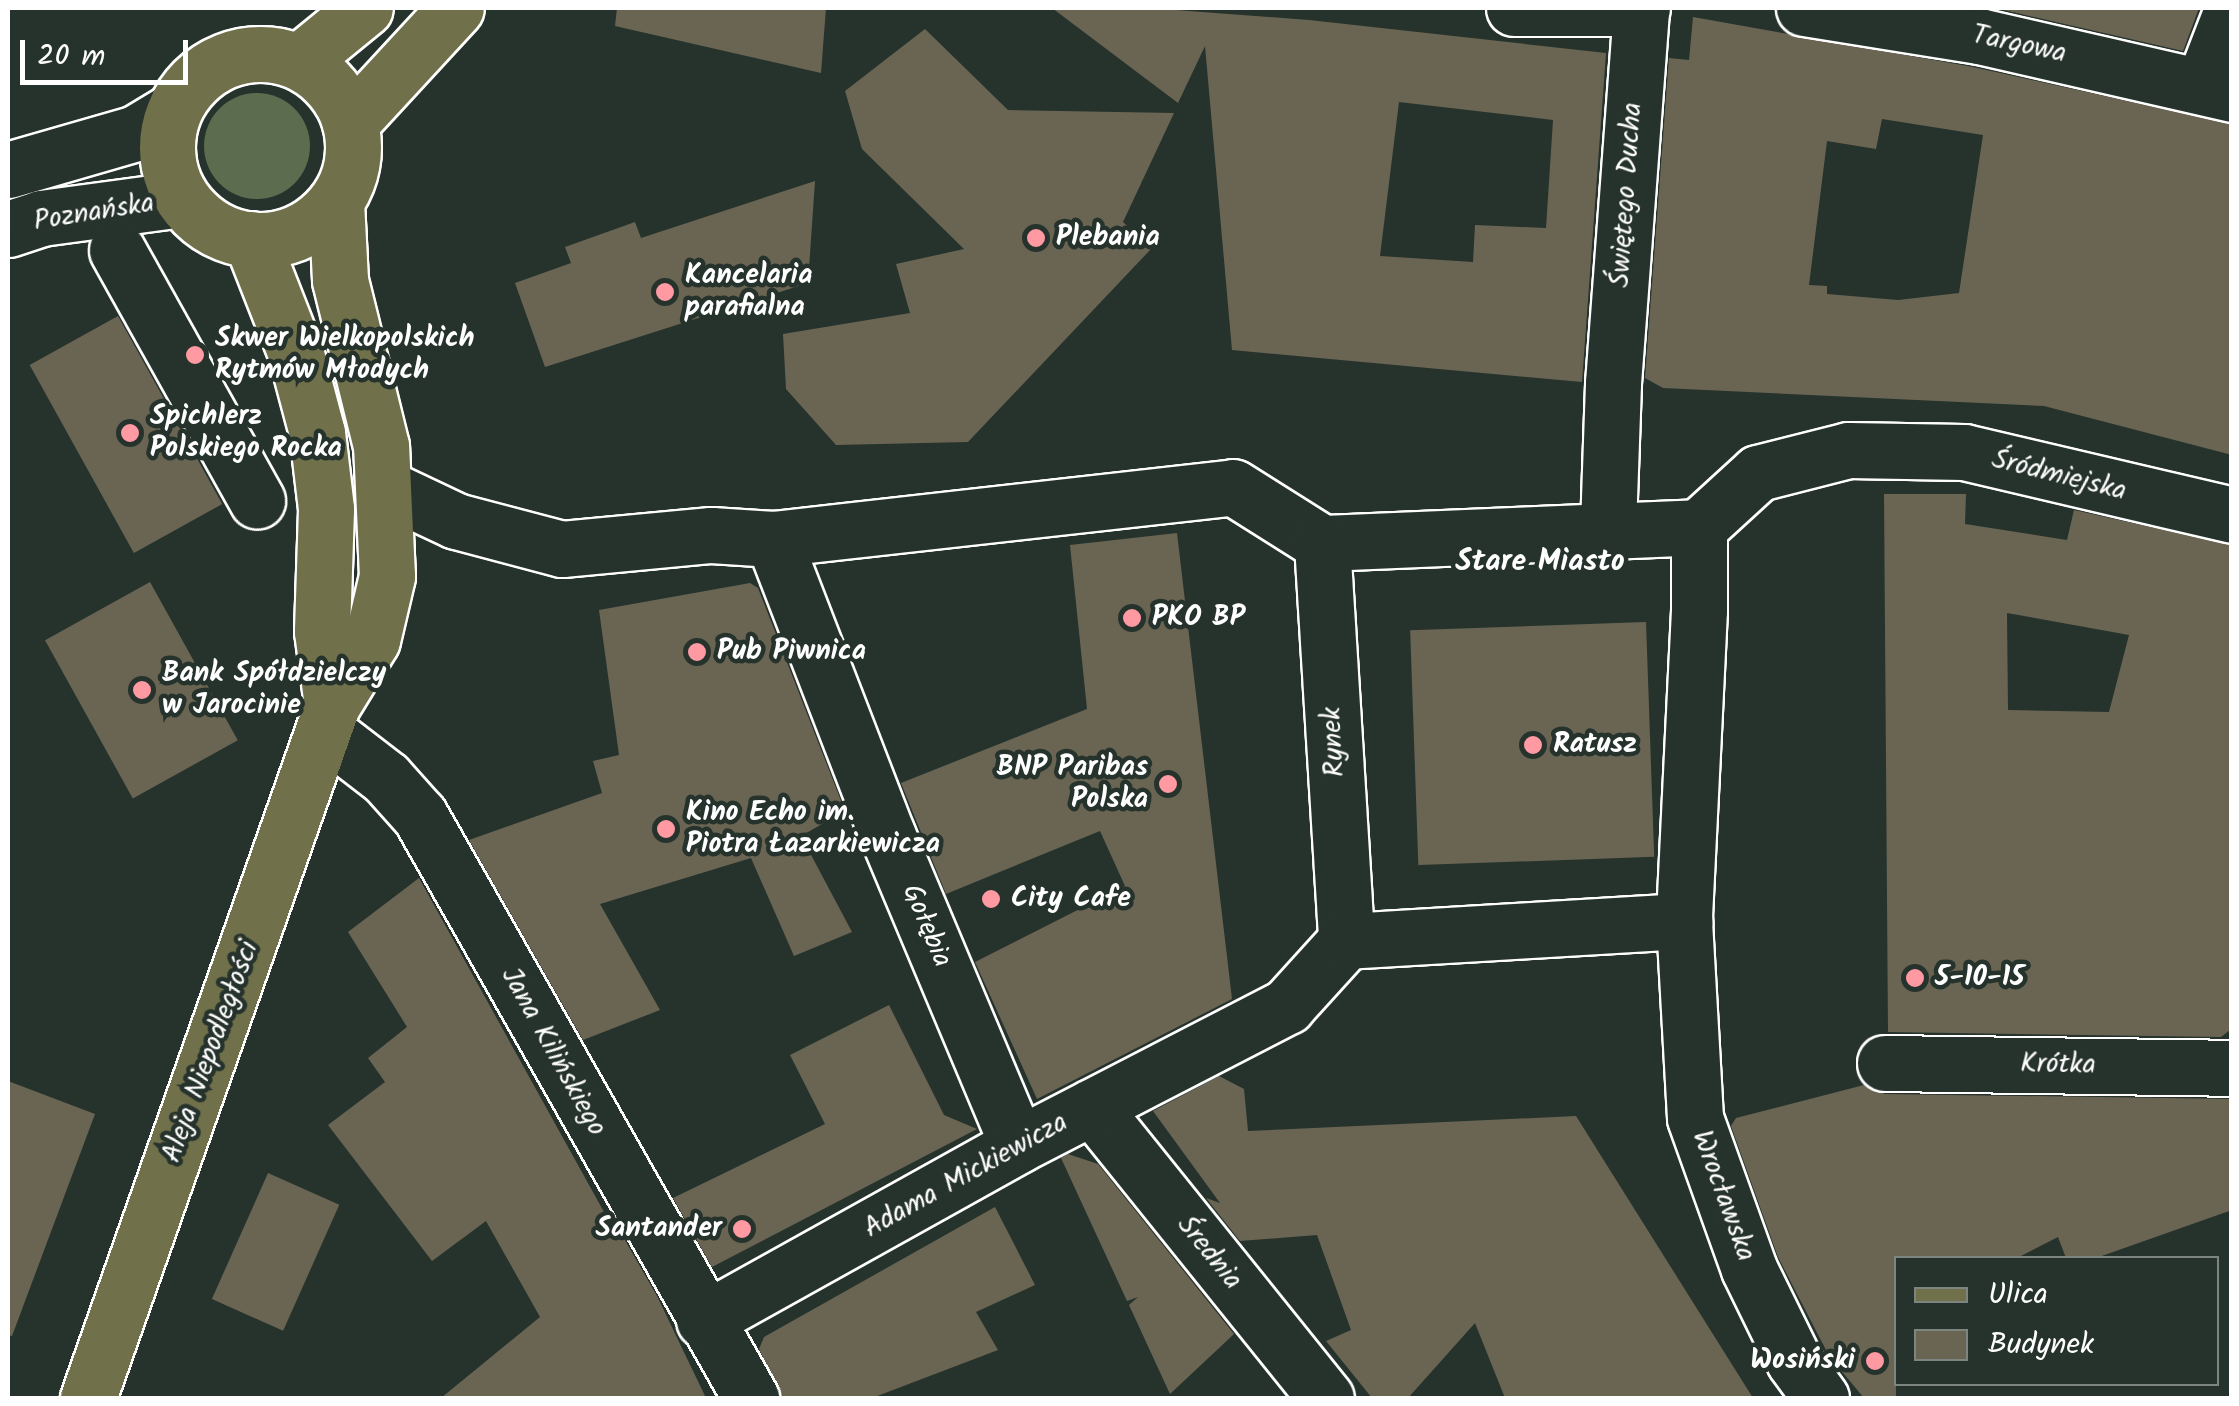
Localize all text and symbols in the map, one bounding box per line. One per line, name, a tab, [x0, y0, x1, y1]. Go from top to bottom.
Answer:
street label: Targowa	[1969, 19, 2069, 71]
scale bar	[25, 20, 192, 82]
text: 20 m	[37, 33, 105, 81]
street label: Świętego Ducha	[1604, 101, 1650, 289]
street label: Poznańska	[31, 187, 157, 239]
place label: Plebania	[1056, 221, 1160, 255]
marker: Plebania	[1025, 227, 1047, 249]
place label: Kancelaria parafialna	[685, 259, 812, 325]
marker: Kancelaria parafialna	[654, 281, 676, 303]
place label: Skwer Wielkopolskich Rytmów Młodych	[215, 322, 475, 388]
marker: Skwer Wielkopolskich Rytmów Młodych	[184, 344, 206, 366]
place label: Spichlerz Polskiego Rocka	[150, 400, 342, 466]
marker: Spichlerz Polskiego Rocka	[119, 422, 141, 444]
street label: Śródmiejska	[1988, 443, 2130, 509]
district label: Stare Miasto	[1455, 544, 1625, 580]
place label: PKO BP	[1152, 601, 1245, 635]
marker: PKO BP	[1121, 607, 1143, 629]
place label: Pub Piwnica	[717, 635, 866, 669]
marker: Pub Piwnica	[686, 641, 708, 663]
place label: Bank Spółdzielczy w Jarocinie	[162, 657, 386, 723]
marker: Bank Spółdzielczy w Jarocinie	[131, 679, 153, 701]
street label: Rynek	[1315, 706, 1353, 778]
place label: Ratusz	[1553, 728, 1637, 762]
marker: Ratusz	[1522, 734, 1544, 756]
place label: BNP Paribas Polska	[996, 751, 1148, 817]
marker: BNP Paribas Polska	[1157, 773, 1179, 795]
place label: Kino Echo im. Piotra Łazarkiewicza	[686, 796, 940, 862]
marker: Kino Echo im. Piotra Łazarkiewicza	[655, 818, 677, 840]
street label: Gołębia	[894, 880, 958, 972]
place label: City Cafe	[1011, 882, 1131, 916]
marker: City Cafe	[980, 888, 1002, 910]
street label: Aleja Niepodległości	[155, 937, 267, 1167]
place label: 5-10-15	[1935, 961, 2024, 995]
street label: Jana Kilińskiego	[493, 962, 613, 1142]
marker: 5-10-15	[1904, 967, 1926, 989]
street label: Krótka	[2020, 1048, 2096, 1082]
street label: Adama Mickiewicza	[858, 1106, 1074, 1246]
street label: Wrocławska	[1684, 1126, 1762, 1266]
street label: Średnia	[1169, 1209, 1249, 1297]
place label: Santander	[595, 1212, 722, 1246]
marker: Santander	[731, 1218, 753, 1240]
legend	[1894, 1256, 2219, 1386]
text: Ulica	[1988, 1271, 2048, 1319]
text: Budynek	[1988, 1321, 2094, 1369]
place label: Wosiński	[1750, 1344, 1855, 1378]
marker: Wosiński	[1864, 1350, 1886, 1372]

